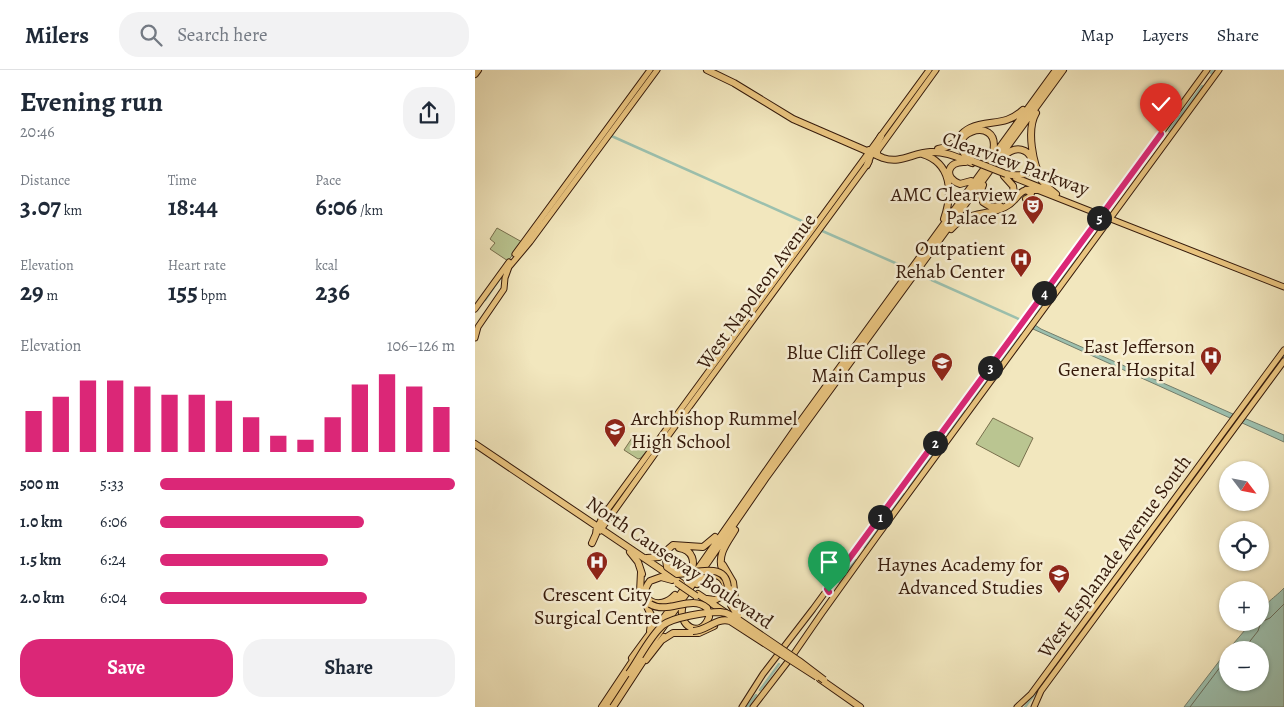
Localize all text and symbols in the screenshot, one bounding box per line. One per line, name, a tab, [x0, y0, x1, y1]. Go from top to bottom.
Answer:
search box	[119, 12, 469, 57]
text: Milers	[25, 19, 89, 51]
icon: search	[137, 21, 165, 49]
text: Search here	[177, 22, 268, 48]
text: Map	[1081, 23, 1114, 47]
text: Layers	[1142, 23, 1189, 47]
text: Share	[1217, 23, 1259, 47]
text: Evening run	[20, 83, 163, 121]
pin	[1140, 83, 1182, 134]
button: share	[403, 87, 455, 139]
icon: check	[1147, 90, 1175, 118]
text: 20:46	[20, 121, 55, 143]
street label: Clearview Parkway	[939, 124, 1094, 203]
text: Distance	[20, 171, 70, 190]
text: Time	[168, 171, 197, 190]
text: Pace	[315, 171, 341, 190]
place label: AMC Clearview Palace 12	[890, 181, 1018, 231]
text: 3.07	[20, 190, 61, 224]
text: 18:44	[168, 190, 218, 224]
text: 6:06	[315, 190, 357, 224]
theatre icon: AMC Clearview Palace 12	[1021, 194, 1045, 225]
text: km	[61, 201, 82, 220]
text: /km	[357, 201, 383, 220]
pin: 5	[1087, 206, 1111, 230]
street label: West Napoleon Avenue	[690, 208, 822, 376]
text: 5	[1097, 209, 1102, 228]
place label: Outpatient Rehab Center	[895, 235, 1005, 285]
hospital icon: Outpatient Rehab Center	[1009, 247, 1033, 278]
text: Elevation	[20, 256, 74, 275]
text: Heart rate	[168, 256, 226, 275]
text: kcal	[315, 256, 338, 275]
text: 29	[20, 275, 44, 309]
text: 155	[168, 275, 198, 309]
text: 236	[315, 275, 350, 309]
pin: 4	[1031, 280, 1057, 306]
text: 4	[1041, 284, 1048, 303]
text: m	[44, 286, 58, 305]
text: bpm	[198, 286, 227, 305]
place label: East Jefferson General Hospital	[1058, 333, 1195, 383]
text: Elevation	[20, 335, 81, 357]
text: 106–126 m	[387, 335, 455, 357]
place label: Blue Cliff College Main Campus	[786, 339, 926, 389]
hospital icon: East Jefferson General Hospital	[1199, 345, 1223, 376]
school or university icon: Blue Cliff College Main Campus	[930, 351, 954, 382]
pin: 3	[977, 356, 1003, 380]
text: 3	[987, 359, 994, 378]
place label: Archbishop Rummel High School	[630, 405, 798, 455]
school or university icon: Archbishop Rummel High School	[603, 417, 627, 448]
pin: 2	[923, 430, 947, 456]
text: 2	[932, 434, 939, 453]
street label: West Esplanade Avenue South	[1031, 449, 1198, 664]
north arrow	[1219, 461, 1269, 511]
map controls	[1219, 461, 1269, 691]
text: 500 m	[20, 473, 59, 495]
text: 5:33	[100, 473, 124, 495]
street label: North Causeway Boulevard	[581, 490, 779, 635]
pin: 1	[867, 504, 893, 530]
text: 1	[878, 508, 883, 527]
text: 1.0 km	[20, 511, 63, 533]
text: 6:06	[100, 511, 127, 533]
button: locate	[1219, 521, 1269, 571]
pin	[808, 541, 850, 592]
icon: arrive	[815, 548, 843, 576]
text: 1.5 km	[20, 549, 61, 571]
text: 6:24	[100, 549, 126, 571]
hospital icon: Crescent City Surgical Centre	[585, 550, 609, 581]
place label: Haynes Academy for Advanced Studies	[877, 551, 1043, 601]
school or university icon: Haynes Academy for Advanced Studies	[1047, 563, 1071, 594]
place label: Crescent City Surgical Centre	[534, 581, 660, 631]
button: +	[1219, 581, 1269, 631]
text: 2.0 km	[20, 587, 65, 609]
text: 6:04	[100, 587, 127, 609]
button: Save	[20, 639, 233, 697]
button: Share	[243, 639, 455, 697]
button: −	[1219, 641, 1269, 691]

